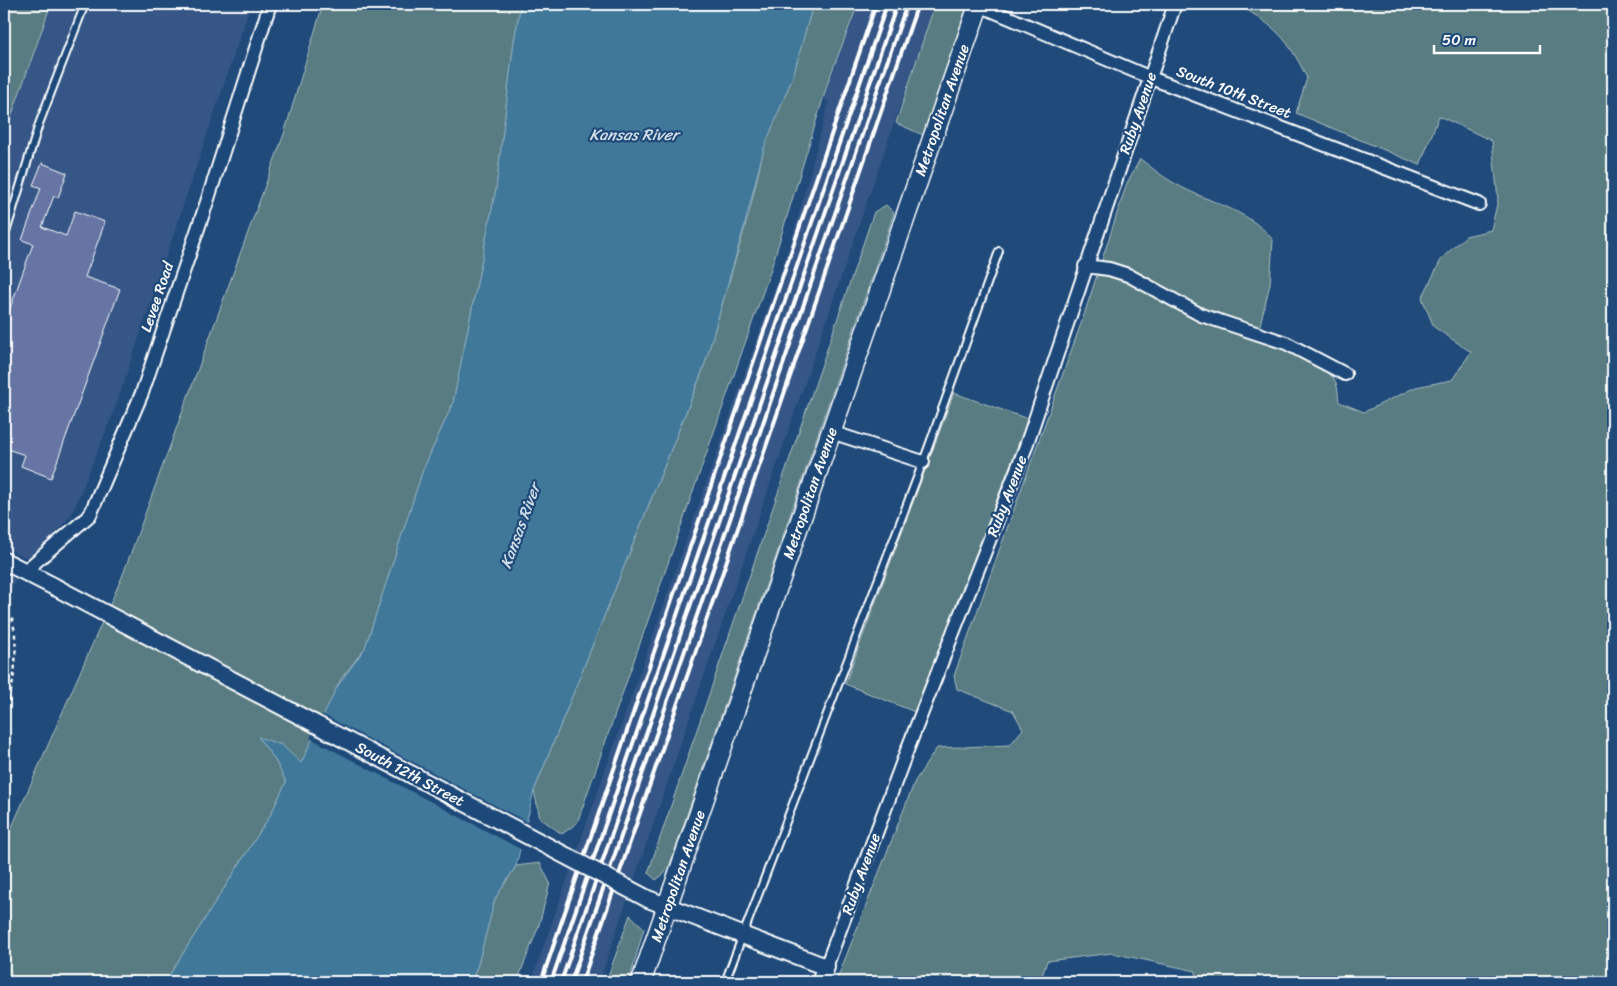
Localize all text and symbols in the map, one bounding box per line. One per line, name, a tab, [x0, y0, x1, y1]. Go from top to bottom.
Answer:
scale bar	[1434, 22, 1541, 54]
text: 50 m	[1442, 27, 1477, 53]
street label: Metropolitan Avenue	[907, 40, 977, 179]
street label: South 10th Street	[1173, 58, 1296, 126]
street label: Ruby Avenue	[1112, 68, 1164, 158]
water label: Kansas River	[590, 120, 682, 149]
street label: Levee Road	[133, 257, 181, 336]
street label: Metropolitan Avenue	[775, 423, 845, 562]
street label: Ruby Avenue	[980, 451, 1035, 541]
water label: Kansas River	[491, 476, 550, 573]
street label: South 12th Street	[351, 734, 470, 814]
street label: Metropolitan Avenue	[643, 806, 713, 945]
street label: Ruby Avenue	[834, 829, 888, 919]

